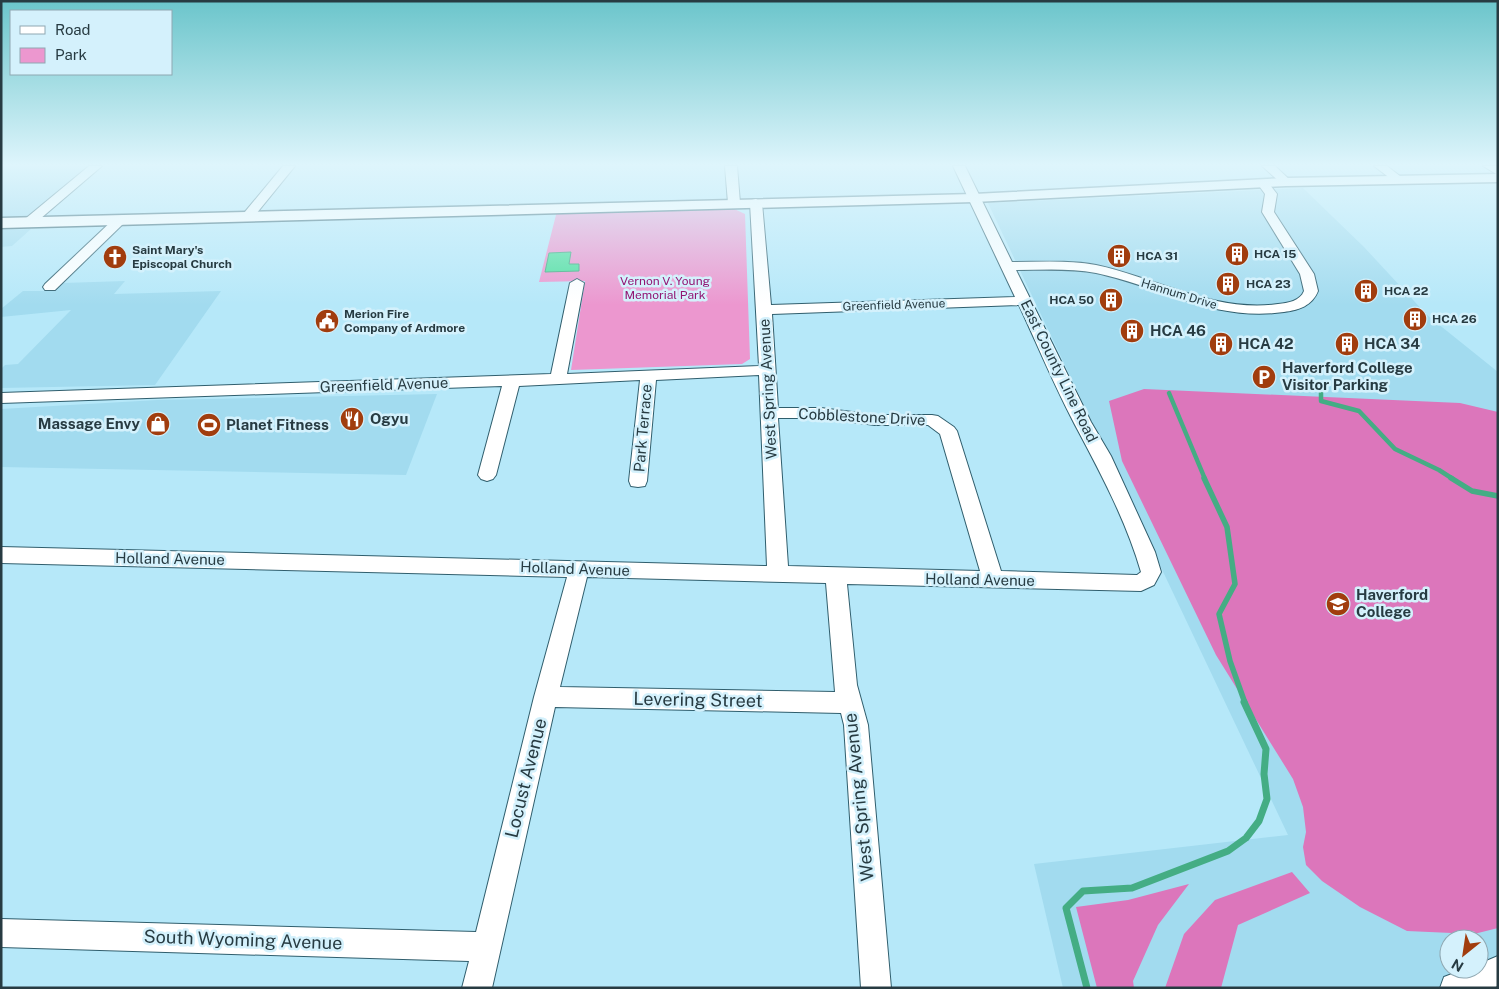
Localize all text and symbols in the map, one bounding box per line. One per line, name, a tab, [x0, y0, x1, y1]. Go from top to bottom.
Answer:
legend	[10, 10, 172, 75]
text: Road	[55, 21, 91, 38]
text: Park	[55, 46, 87, 63]
building icon: HCA 15	[1224, 241, 1250, 267]
place label: Saint Mary's Episcopal Church	[132, 243, 232, 271]
building icon: HCA 31	[1106, 243, 1132, 269]
church icon: Saint Mary's Episcopal Church	[102, 244, 128, 270]
place label: HCA 15	[1254, 247, 1296, 261]
place label: HCA 31	[1136, 249, 1178, 263]
building icon: HCA 23	[1215, 271, 1241, 297]
park label: Vernon V. Young Memorial Park	[620, 274, 710, 302]
street label: Hannum Drive	[1139, 276, 1219, 312]
place label: HCA 23	[1246, 277, 1291, 291]
building icon: HCA 22	[1353, 278, 1379, 304]
place label: HCA 22	[1384, 284, 1429, 298]
building icon: HCA 50	[1098, 287, 1124, 313]
place label: HCA 50	[1049, 293, 1094, 307]
street label: Greenfield Avenue	[842, 296, 946, 314]
street label: East County Line Road	[1018, 297, 1101, 445]
building icon: HCA 26	[1402, 306, 1428, 332]
place label: Merion Fire Company of Ardmore	[344, 307, 465, 335]
public building icon: Merion Fire Company of Ardmore	[314, 308, 340, 334]
place label: HCA 26	[1432, 312, 1477, 326]
street label: West Spring Avenue	[755, 318, 780, 460]
building icon: HCA 46	[1119, 318, 1145, 344]
place label: HCA 46	[1150, 322, 1206, 339]
building icon: HCA 42	[1208, 331, 1234, 357]
building icon: HCA 34	[1334, 331, 1360, 357]
place label: HCA 42	[1238, 335, 1294, 352]
place label: HCA 34	[1364, 335, 1420, 352]
place label: Haverford College Visitor Parking	[1282, 359, 1413, 393]
parking icon: Haverford College Visitor Parking	[1251, 364, 1277, 390]
street label: Greenfield Avenue	[319, 374, 448, 395]
street label: Park Terrace	[630, 383, 655, 473]
street label: Cobblestone Drive	[798, 405, 926, 428]
restaurant icon: Ogyu	[339, 406, 365, 432]
place label: Ogyu	[370, 410, 408, 427]
shop icon: Massage Envy	[145, 411, 171, 437]
sports icon: Planet Fitness	[196, 412, 222, 438]
place label: Massage Envy	[38, 415, 141, 432]
place label: Planet Fitness	[226, 416, 329, 433]
street label: Holland Avenue	[115, 549, 225, 568]
street label: Holland Avenue	[520, 558, 630, 579]
street label: Holland Avenue	[925, 570, 1035, 589]
place label: Haverford College	[1356, 586, 1428, 620]
school or university icon: Haverford College	[1325, 591, 1351, 617]
street label: Levering Street	[633, 688, 763, 711]
street label: West Spring Avenue	[839, 712, 878, 882]
street label: Locust Avenue	[501, 716, 551, 840]
street label: South Wyoming Avenue	[143, 926, 343, 953]
north arrow	[1439, 929, 1489, 979]
text: N	[1449, 956, 1466, 975]

